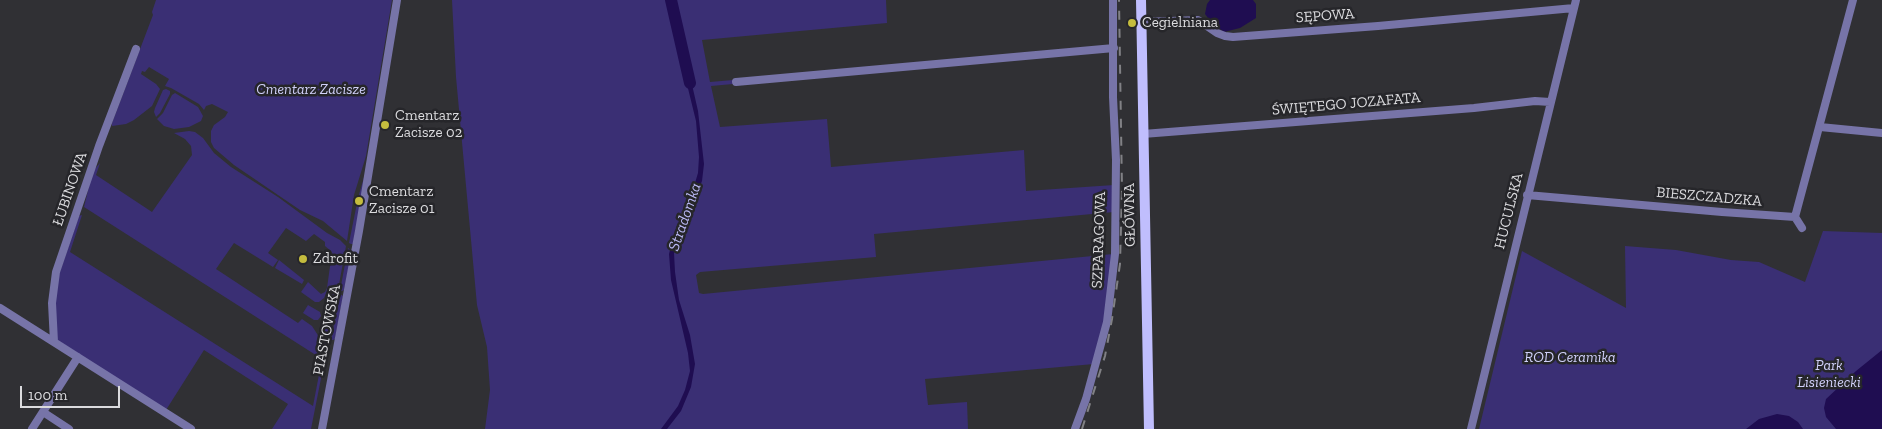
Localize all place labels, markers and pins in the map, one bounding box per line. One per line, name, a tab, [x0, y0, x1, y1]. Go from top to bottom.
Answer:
place label: Cegielniana	[1142, 14, 1218, 32]
marker: Cegielniana	[1126, 17, 1138, 29]
place label: Cmentarz Zacisze 02	[395, 107, 462, 142]
marker: Cmentarz Zacisze 02	[379, 119, 391, 131]
place label: Cmentarz Zacisze 01	[369, 183, 434, 218]
marker: Cmentarz Zacisze 01	[353, 195, 365, 207]
place label: Zdrofit	[313, 250, 358, 268]
marker: Zdrofit	[297, 253, 309, 265]

